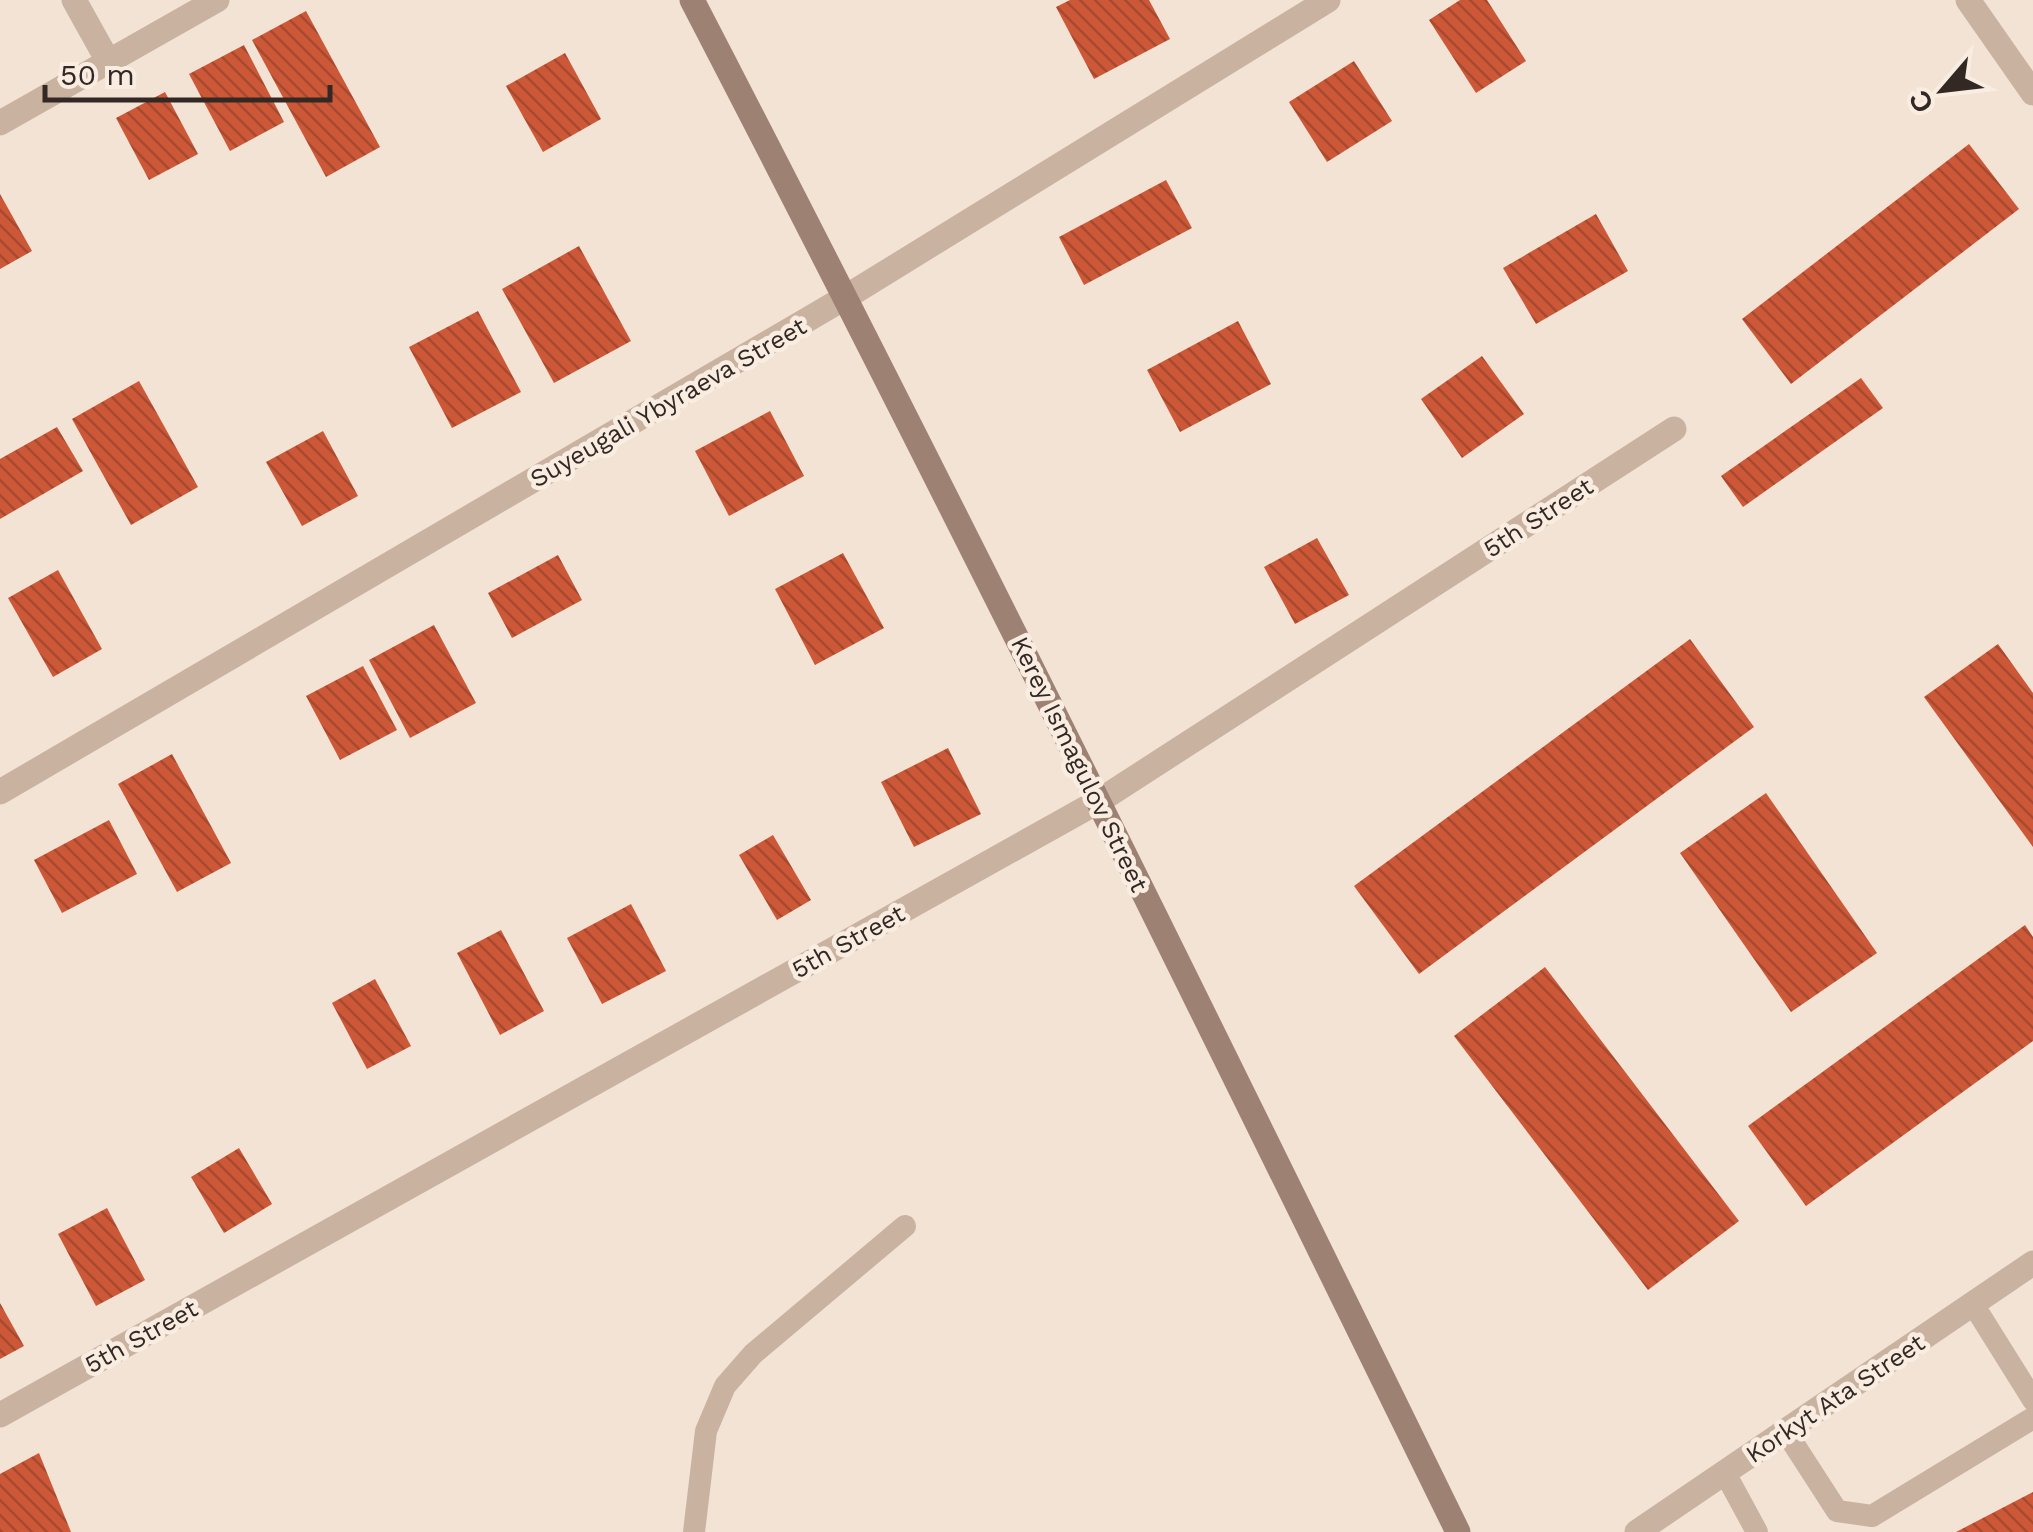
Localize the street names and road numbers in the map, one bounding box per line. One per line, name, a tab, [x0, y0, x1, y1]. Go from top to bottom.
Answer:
street label: Suyeugali Ybyraeva Street	[525, 311, 812, 493]
street label: 5th Street	[1478, 471, 1599, 563]
street label: Kerey Ismagulov Street	[1005, 632, 1154, 897]
street label: 5th Street	[787, 898, 910, 984]
street label: 5th Street	[80, 1293, 203, 1379]
street label: Korkyt Ata Street	[1741, 1328, 1930, 1469]

